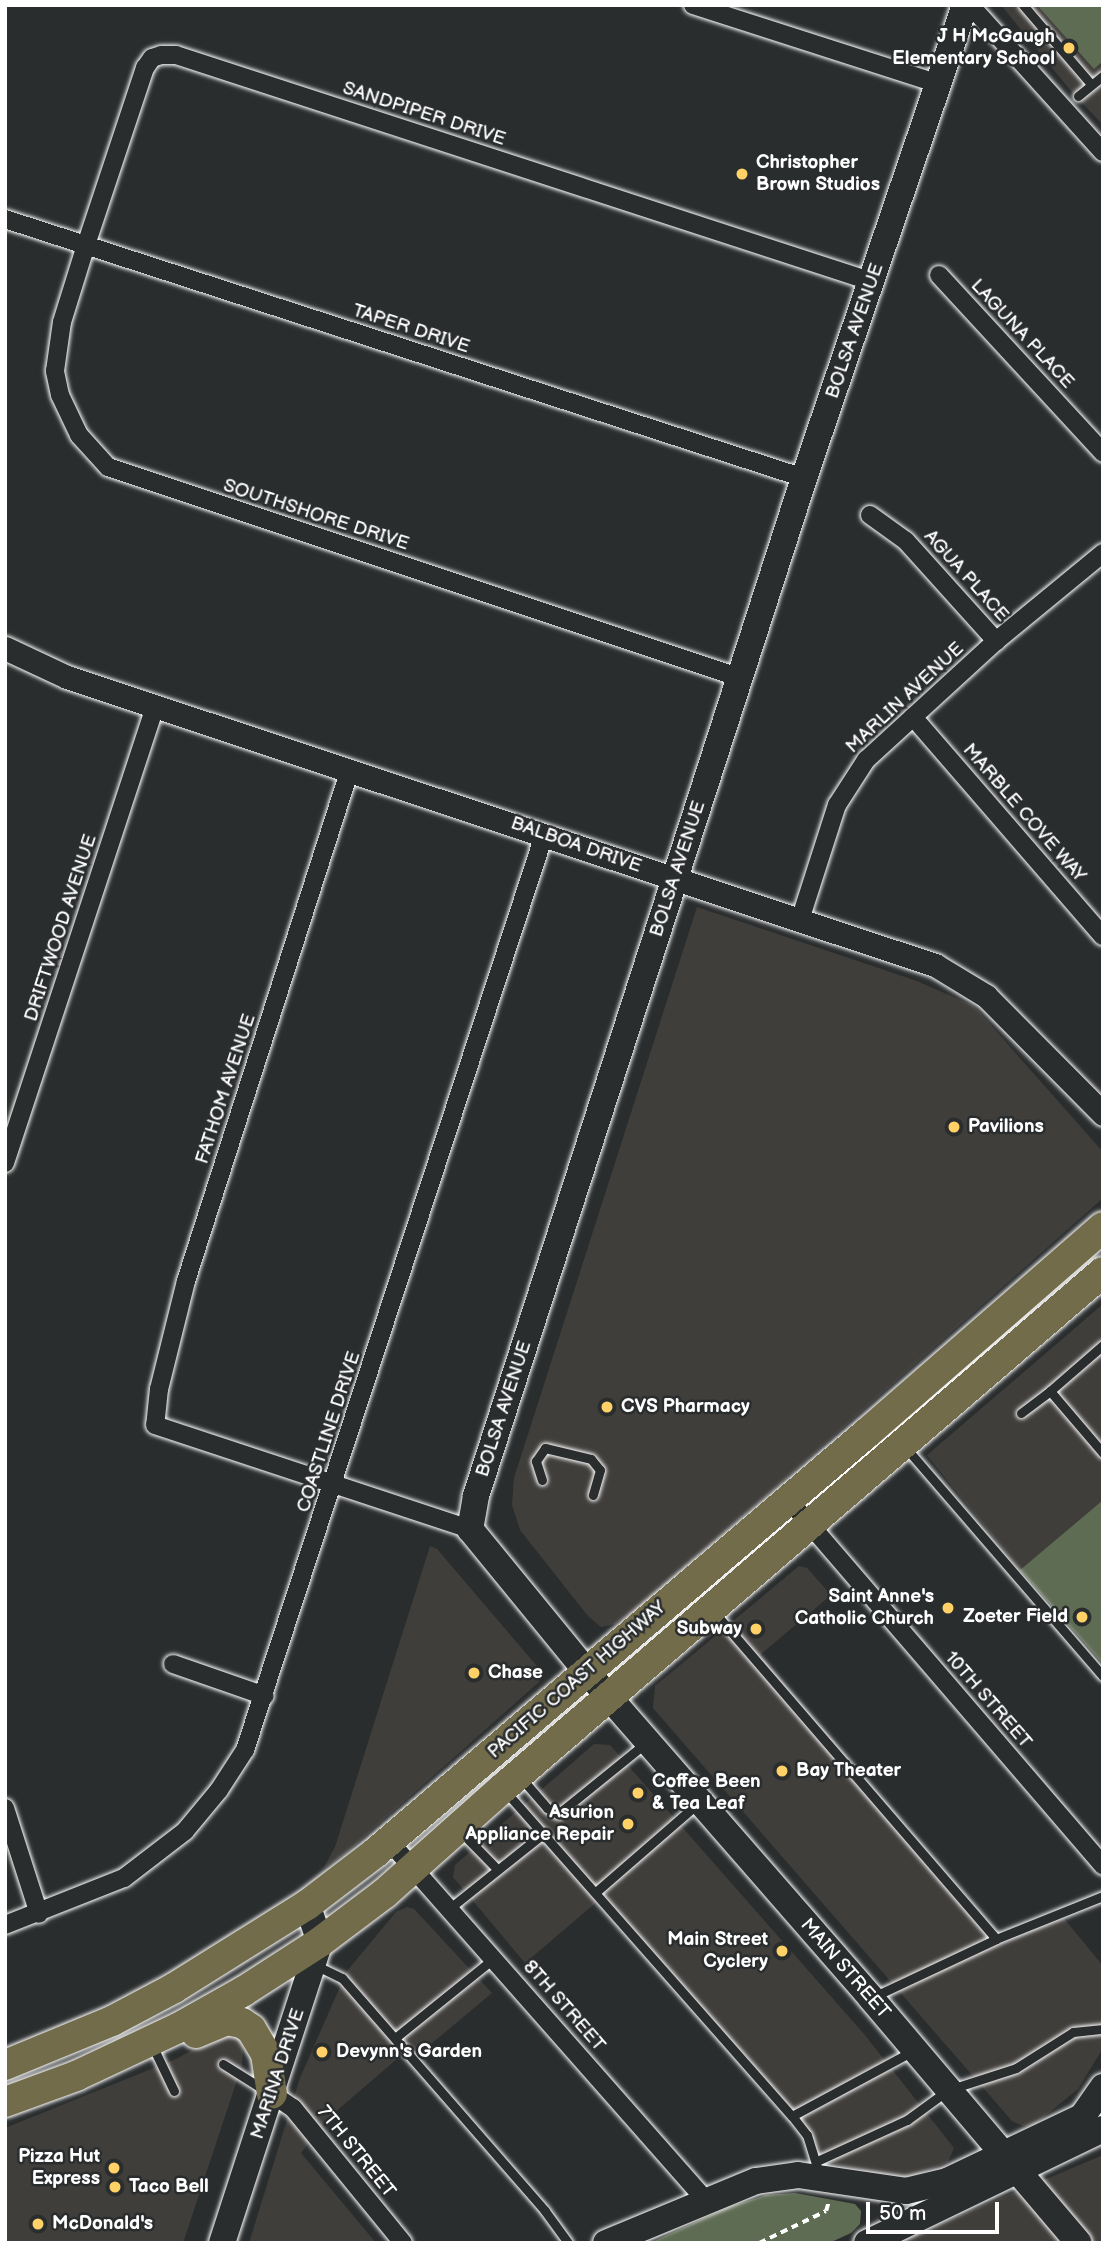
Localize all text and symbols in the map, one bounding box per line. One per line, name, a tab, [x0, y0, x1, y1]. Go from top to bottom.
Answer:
place label: J H McGaugh Elementary School	[892, 26, 1055, 70]
marker: J H McGaugh Elementary School	[1061, 40, 1077, 56]
street label: SANDPIPER DRIVE	[340, 77, 508, 151]
place label: Christopher Brown Studios	[756, 152, 880, 196]
marker: Christopher Brown Studios	[734, 166, 750, 182]
street label: BOLSA AVENUE	[821, 260, 889, 402]
street label: LAGUNA PLACE	[966, 275, 1078, 393]
street label: TAPER DRIVE	[350, 299, 472, 359]
street label: SOUTHSHORE DRIVE	[220, 474, 412, 556]
street label: AGUA PLACE	[919, 525, 1013, 627]
street label: MARLIN AVENUE	[841, 638, 969, 758]
street label: MARBLE COVE WAY	[957, 739, 1091, 887]
street label: BOLSA AVENUE	[645, 798, 711, 940]
street label: BALBOA DRIVE	[508, 812, 644, 878]
street label: DRIFTWOOD AVENUE	[20, 832, 102, 1024]
street label: FATHOM AVENUE	[191, 1011, 261, 1167]
place label: Pavilions	[968, 1116, 1044, 1138]
marker: Pavilions	[946, 1119, 962, 1135]
street label: BOLSA AVENUE	[471, 1338, 537, 1480]
street label: COASTLINE DRIVE	[292, 1349, 366, 1515]
place label: CVS Pharmacy	[621, 1396, 750, 1418]
marker: CVS Pharmacy	[599, 1399, 615, 1415]
place label: Saint Anne's Catholic Church	[795, 1586, 934, 1630]
street label: PACIFIC COAST HIGHWAY	[483, 1596, 671, 1764]
marker: Saint Anne's Catholic Church	[940, 1600, 956, 1616]
place label: Zoeter Field	[963, 1606, 1068, 1628]
marker: Zoeter Field	[1074, 1609, 1090, 1625]
place label: Subway	[677, 1618, 742, 1640]
marker: Subway	[748, 1621, 764, 1637]
street label: 10TH STREET	[940, 1647, 1036, 1753]
place label: Chase	[488, 1662, 543, 1684]
marker: Chase	[466, 1665, 482, 1681]
place label: Bay Theater	[796, 1760, 902, 1782]
marker: Bay Theater	[774, 1763, 790, 1779]
place label: Coffee Been & Tea Leaf	[652, 1771, 761, 1815]
marker: Coffee Been & Tea Leaf	[630, 1785, 646, 1801]
place label: Asurion Appliance Repair	[466, 1802, 614, 1846]
marker: Asurion Appliance Repair	[620, 1816, 636, 1832]
street label: MAIN STREET	[795, 1914, 895, 2024]
place label: Main Street Cyclery	[667, 1929, 768, 1973]
marker: Main Street Cyclery	[774, 1943, 790, 1959]
street label: 8TH STREET	[518, 1955, 610, 2057]
street label: MARINA DRIVE	[246, 2006, 310, 2142]
place label: Devynn's Garden	[336, 2041, 482, 2063]
marker: Devynn's Garden	[314, 2044, 330, 2060]
street label: 7TH STREET	[312, 2101, 400, 2203]
place label: Pizza Hut Express	[18, 2146, 100, 2190]
marker: Pizza Hut Express	[106, 2160, 122, 2176]
place label: Taco Bell	[129, 2176, 209, 2198]
marker: Taco Bell	[107, 2179, 123, 2195]
scale bar	[870, 2188, 1003, 2232]
text: 50 m	[879, 2201, 926, 2226]
place label: McDonald's	[52, 2213, 153, 2235]
marker: McDonald's	[30, 2216, 46, 2232]

